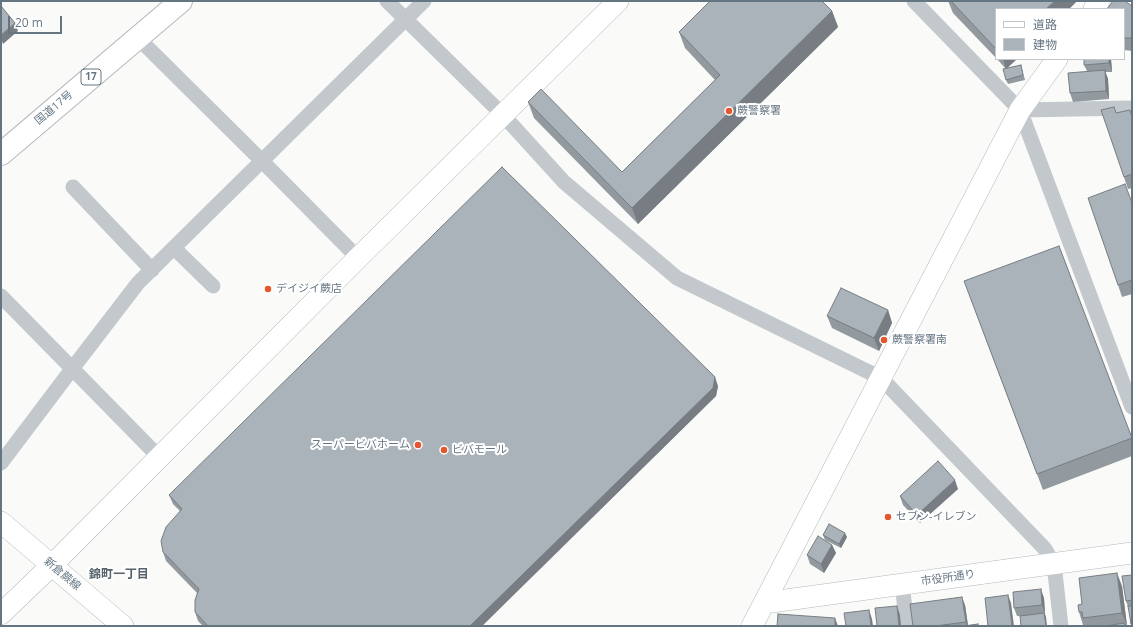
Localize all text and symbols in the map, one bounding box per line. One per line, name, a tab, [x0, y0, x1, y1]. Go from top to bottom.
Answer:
scale bar	[10, 8, 64, 34]
legend	[995, 8, 1125, 60]
text: 20 m	[15, 14, 43, 31]
text: 道路	[1033, 16, 1057, 33]
text: 建物	[1033, 36, 1057, 53]
road number: 17	[81, 69, 101, 85]
street label: 国道17号	[32, 88, 76, 128]
place label: 蕨警察署	[737, 104, 781, 118]
marker: 蕨警察署	[724, 106, 734, 116]
place label: デイジイ蕨店	[276, 282, 342, 296]
marker: デイジイ蕨店	[263, 284, 273, 294]
place label: 蕨警察署南	[892, 333, 947, 347]
marker: 蕨警察署南	[879, 335, 889, 345]
place label: スーパービバホーム	[311, 438, 410, 452]
marker: スーパービバホーム	[413, 440, 423, 450]
place label: ビバモール	[452, 443, 507, 457]
marker: ビバモール	[439, 445, 449, 455]
place label: セブン-イレブン	[896, 510, 977, 524]
marker: セブン-イレブン	[883, 512, 893, 522]
street label: 新倉蕨線	[41, 555, 83, 593]
district label: 錦町一丁目	[89, 568, 149, 582]
street label: 市役所通り	[920, 568, 976, 588]

